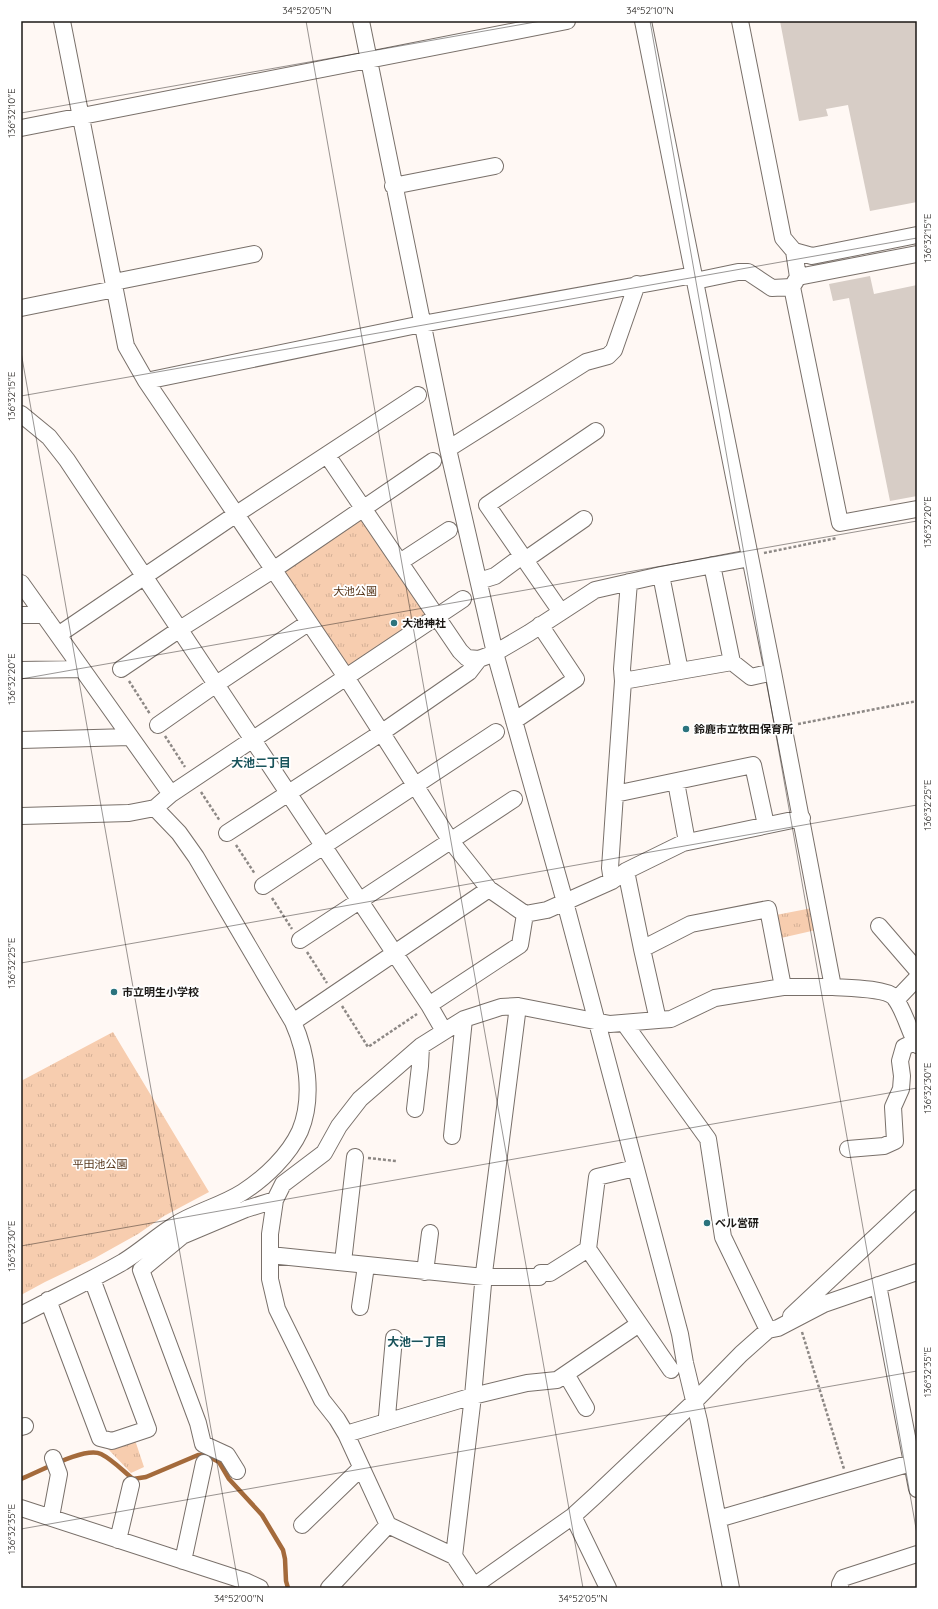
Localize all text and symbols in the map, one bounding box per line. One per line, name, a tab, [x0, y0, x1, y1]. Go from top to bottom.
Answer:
text: 34°52'05"N	[282, 4, 332, 17]
text: 34°52'10"N	[626, 4, 674, 17]
text: 136°32'10"E	[5, 88, 18, 138]
text: 136°32'15"E	[921, 213, 934, 263]
text: 136°32'15"E	[5, 371, 18, 421]
text: 136°32'20"E	[921, 496, 934, 548]
park label: 大池公園	[333, 584, 377, 598]
place label: 大池神社	[402, 616, 446, 630]
marker: 大池神社	[389, 618, 399, 628]
text: 136°32'20"E	[5, 653, 18, 705]
place label: 鈴鹿市立牧田保育所	[694, 722, 793, 736]
marker: 鈴鹿市立牧田保育所	[681, 724, 691, 734]
district label: 大池二丁目	[231, 755, 291, 770]
text: 136°32'25"E	[921, 779, 934, 830]
text: 136°32'25"E	[5, 937, 18, 988]
place label: 市立明生小学校	[122, 985, 199, 999]
marker: 市立明生小学校	[109, 987, 119, 997]
text: 136°32'30"E	[921, 1062, 934, 1114]
park label: 平田池公園	[73, 1157, 128, 1171]
place label: べル営研	[715, 1216, 759, 1230]
marker: べル営研	[702, 1218, 712, 1228]
text: 136°32'30"E	[5, 1220, 18, 1272]
district label: 大池一丁目	[387, 1334, 447, 1349]
text: 136°32'35"E	[921, 1346, 934, 1397]
text: 136°32'35"E	[5, 1503, 18, 1554]
text: 34°52'00"N	[214, 1592, 264, 1605]
text: 34°52'05"N	[558, 1592, 608, 1605]

